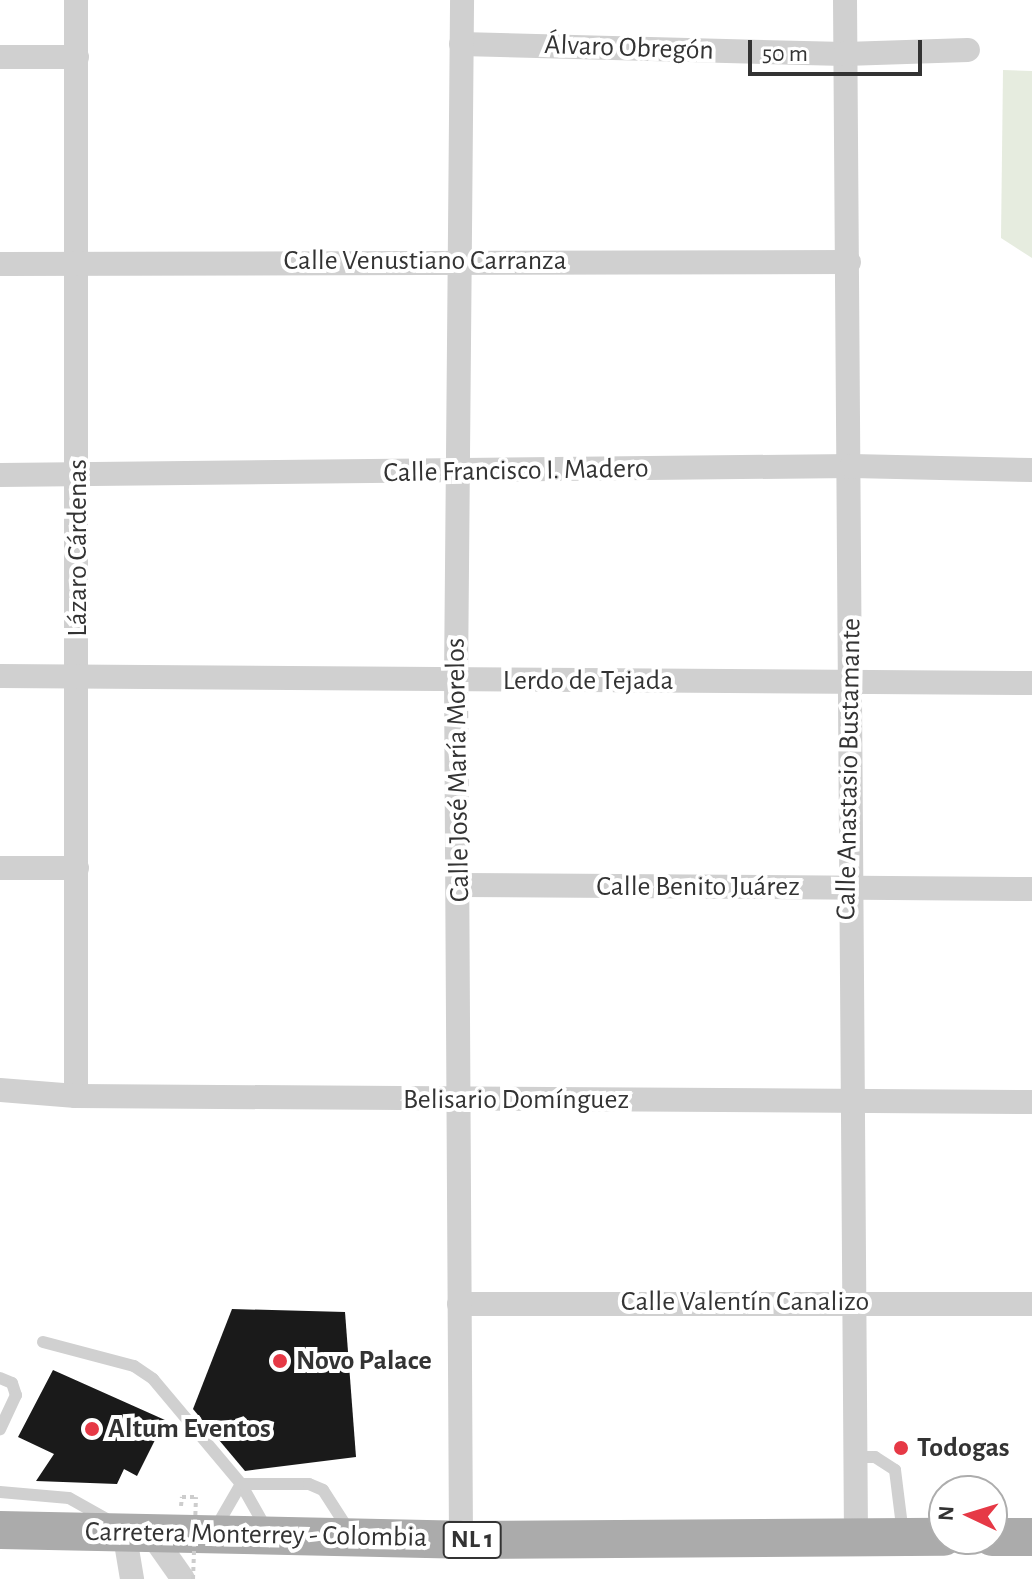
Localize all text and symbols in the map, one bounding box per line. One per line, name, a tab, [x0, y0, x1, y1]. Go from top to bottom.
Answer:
scale bar	[752, 24, 926, 74]
street label: Álvaro Obregón	[544, 28, 714, 68]
text: 50 m	[762, 42, 808, 66]
street label: Calle Venustiano Carranza	[283, 244, 567, 278]
street label: Calle Francisco I. Madero	[383, 452, 649, 490]
street label: Lázaro Cárdenas	[61, 459, 95, 637]
street label: Calle Anastasio Bustamante	[830, 618, 868, 920]
street label: Calle José María Morelos	[439, 638, 477, 902]
street label: Lerdo de Tejada	[503, 664, 673, 698]
street label: Calle Benito Juárez	[596, 870, 800, 904]
street label: Belisario Domínguez	[403, 1083, 629, 1117]
street label: Calle Valentín Canalizo	[621, 1285, 869, 1319]
place label: Novo Palace	[296, 1344, 432, 1378]
marker: Novo Palace	[271, 1352, 289, 1370]
place label: Altum Eventos	[108, 1412, 271, 1446]
marker: Altum Eventos	[83, 1420, 101, 1438]
place label: Todogas	[917, 1431, 1010, 1465]
marker: Todogas	[892, 1439, 910, 1457]
north arrow	[928, 1475, 1008, 1555]
text: N	[935, 1505, 958, 1522]
street label: Carretera Monterrey - Colombia	[85, 1515, 427, 1555]
road number: NL 1	[442, 1518, 502, 1562]

